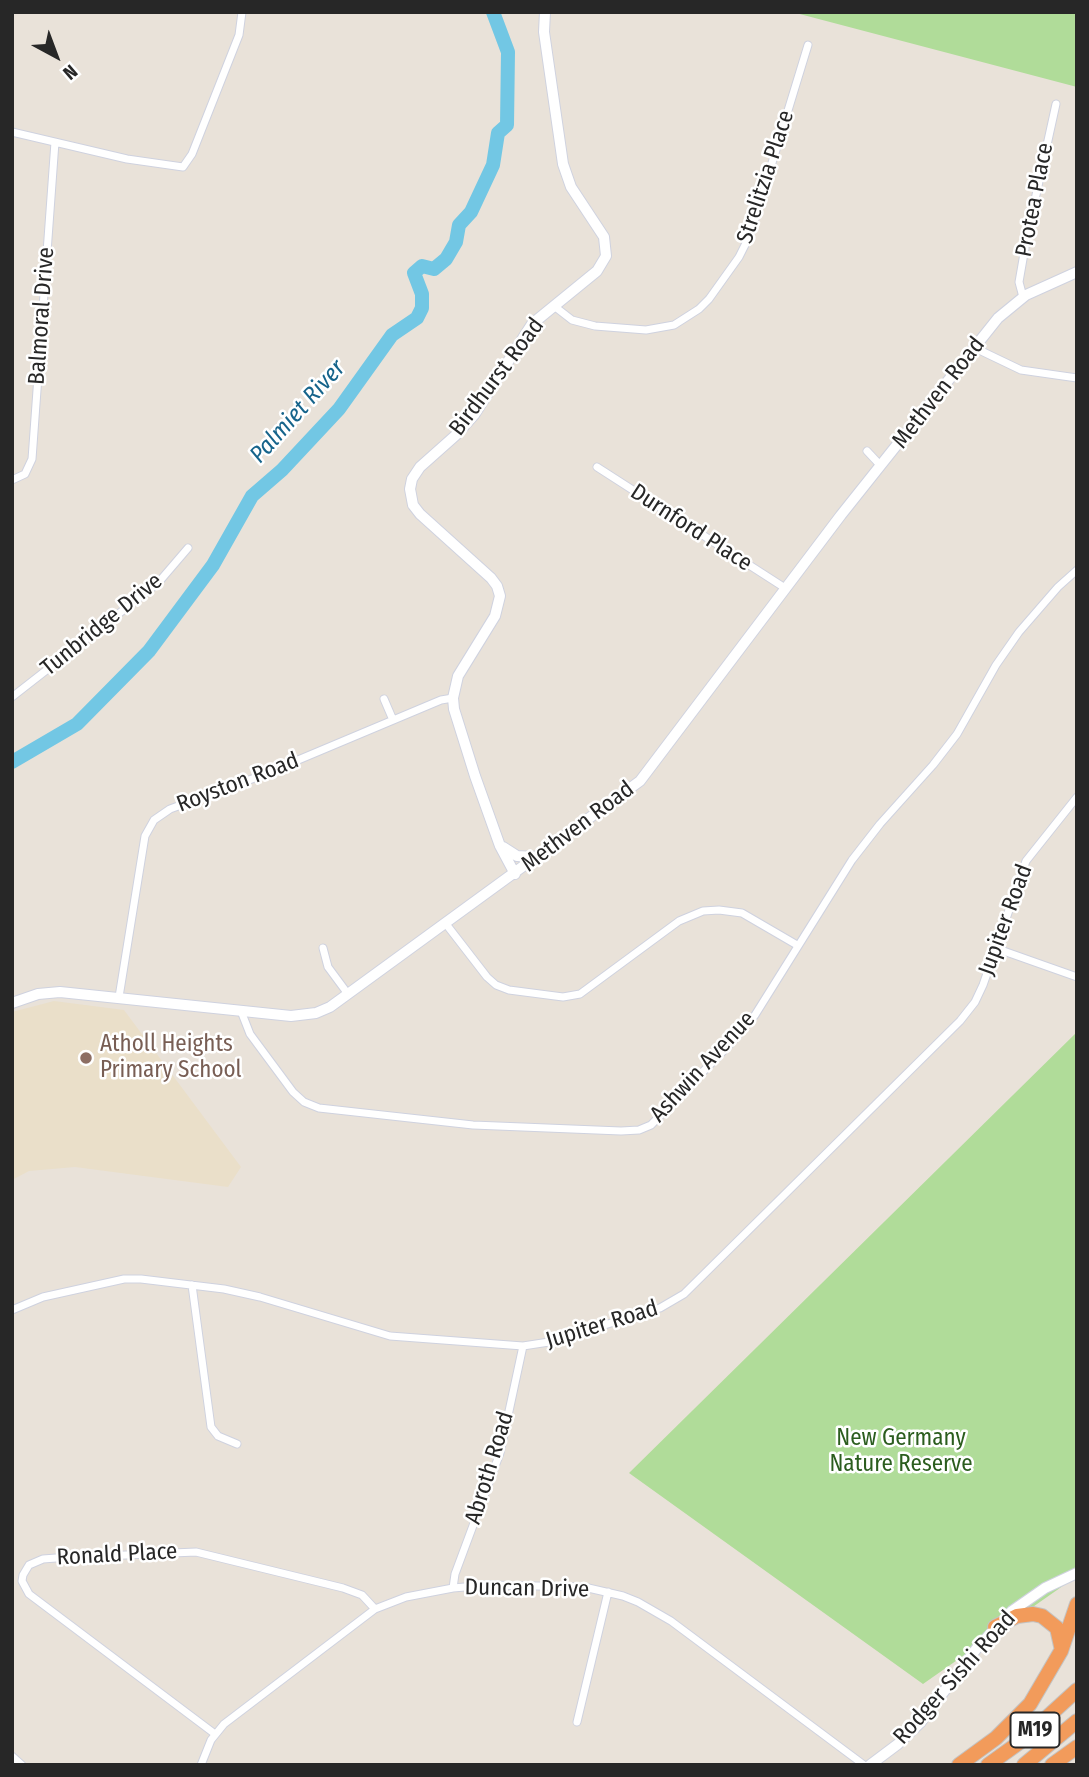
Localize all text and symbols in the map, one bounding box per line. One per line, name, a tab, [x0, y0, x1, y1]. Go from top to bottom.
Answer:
north arrow	[21, 21, 91, 91]
text: N	[58, 60, 82, 85]
street label: Strelitzia Place	[731, 107, 801, 247]
street label: Protea Place	[1010, 141, 1060, 259]
street label: Balmoral Drive	[23, 246, 61, 386]
street label: Birdhurst Road	[444, 313, 550, 441]
street label: Methven Road	[887, 332, 991, 454]
water label: Palmiet River	[244, 355, 352, 469]
street label: Durnford Place	[625, 478, 757, 578]
street label: Tunbridge Drive	[36, 568, 168, 682]
street label: Royston Road	[173, 747, 303, 819]
street label: Methven Road	[516, 776, 640, 878]
street label: Jupiter Road	[973, 861, 1039, 979]
street label: Ashwin Avenue	[645, 1006, 761, 1128]
place label: Atholl Heights Primary School	[100, 1031, 242, 1085]
marker: Atholl Heights Primary School	[78, 1050, 94, 1066]
street label: Jupiter Road	[543, 1295, 661, 1355]
street label: Abroth Road	[460, 1408, 520, 1528]
park label: New Germany Nature Reserve	[829, 1425, 973, 1479]
street label: Ronald Place	[56, 1538, 178, 1572]
street label: Duncan Drive	[464, 1574, 590, 1604]
street label: Rodger Sishi Road	[888, 1606, 1022, 1750]
road number: M19	[1010, 1712, 1060, 1748]

